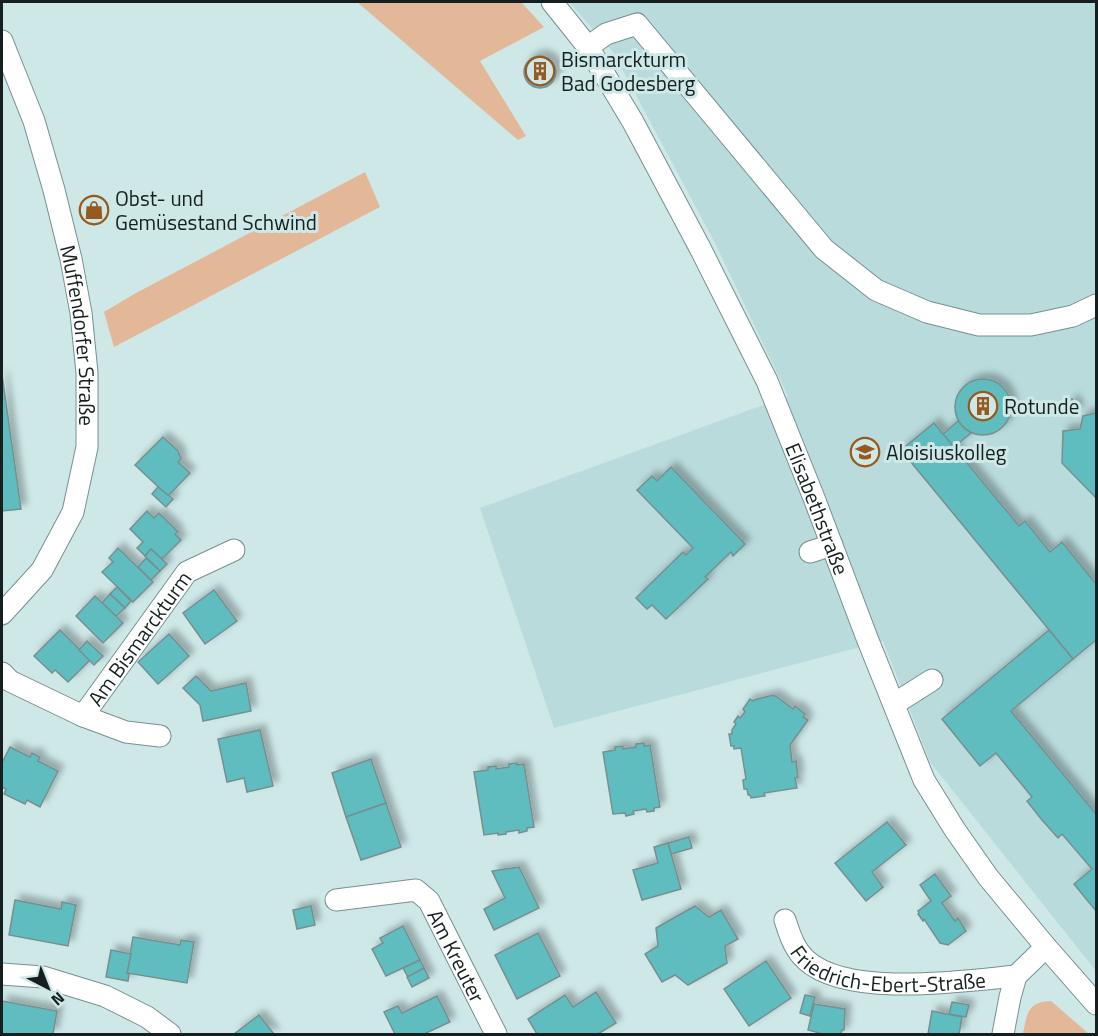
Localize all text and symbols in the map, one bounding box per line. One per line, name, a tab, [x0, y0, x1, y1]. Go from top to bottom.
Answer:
place label: Bismarckturm Bad Godesberg	[561, 43, 695, 99]
building icon: Bismarckturm Bad Godesberg	[524, 55, 556, 87]
place label: Obst- und Gemüsestand Schwind	[115, 182, 317, 238]
shop icon: Obst- und Gemüsestand Schwind	[78, 194, 110, 226]
street label: Muffendorfer Straße	[52, 241, 103, 426]
building icon: Rotunde	[967, 390, 999, 422]
place label: Rotunde	[1004, 390, 1079, 422]
school or university icon: Aloisiuskolleg	[849, 436, 881, 468]
place label: Aloisiuskolleg	[886, 436, 1007, 468]
street label: Elisabethstraße	[777, 438, 858, 579]
street label: Am Bismarckturm	[79, 564, 199, 712]
street label: Am Kreuter	[420, 904, 494, 1008]
street label: Friedrich-Ebert-Straße	[783, 938, 987, 1000]
north arrow	[18, 958, 78, 1018]
text: N	[46, 987, 70, 1012]

